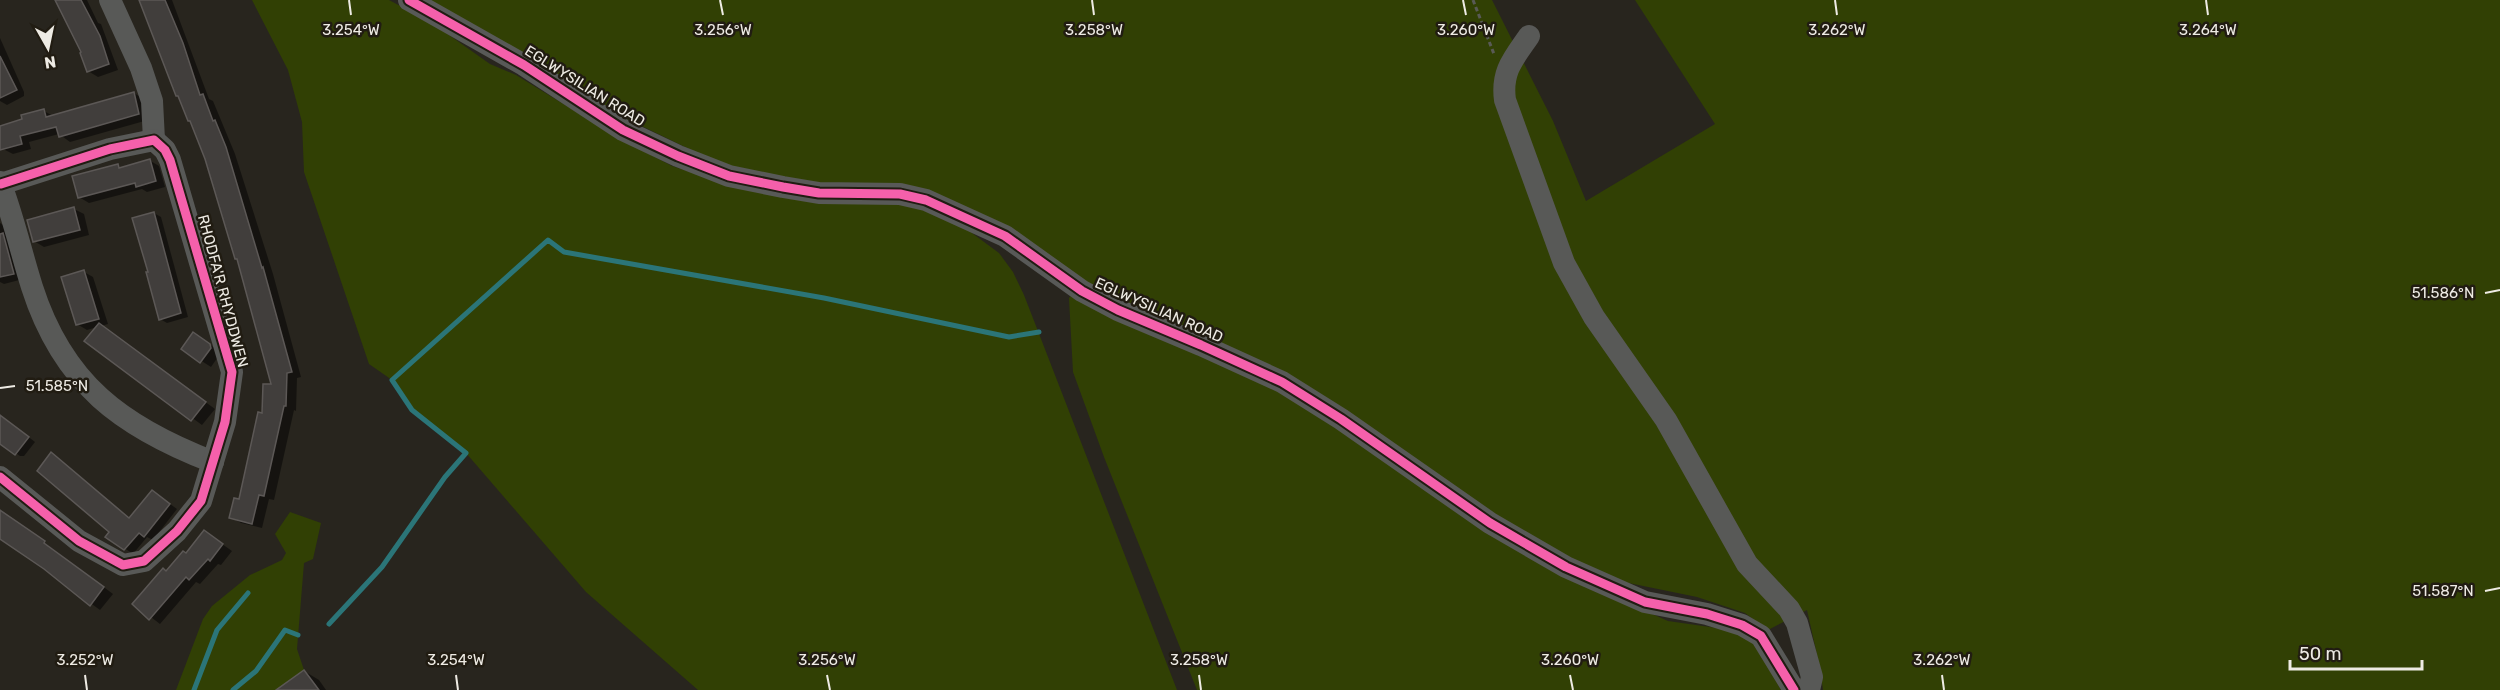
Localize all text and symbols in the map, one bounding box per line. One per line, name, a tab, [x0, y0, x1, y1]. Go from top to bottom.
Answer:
north arrow	[18, 18, 78, 78]
text: 3.254°W	[322, 21, 380, 39]
text: 3.256°W	[694, 21, 752, 39]
text: 3.258°W	[1065, 21, 1123, 39]
text: 3.260°W	[1437, 21, 1495, 39]
text: 3.262°W	[1808, 21, 1866, 39]
text: 3.264°W	[2179, 21, 2237, 39]
street label: EGLWYSILIAN ROAD	[521, 42, 649, 130]
text: N	[43, 52, 57, 73]
street label: RHODFA'R RHYDDWEN	[194, 213, 252, 369]
street label: EGLWYSILIAN ROAD	[1092, 274, 1226, 346]
text: 51.586°N	[2412, 284, 2474, 302]
text: 51.585°N	[26, 377, 88, 395]
text: 51.587°N	[2412, 582, 2474, 600]
scale bar	[2290, 633, 2422, 671]
text: 50 m	[2299, 643, 2342, 665]
text: 3.252°W	[56, 651, 114, 669]
text: 3.254°W	[427, 651, 485, 669]
text: 3.256°W	[798, 651, 856, 669]
text: 3.258°W	[1170, 651, 1228, 669]
text: 3.260°W	[1541, 651, 1599, 669]
text: 3.262°W	[1913, 651, 1971, 669]

